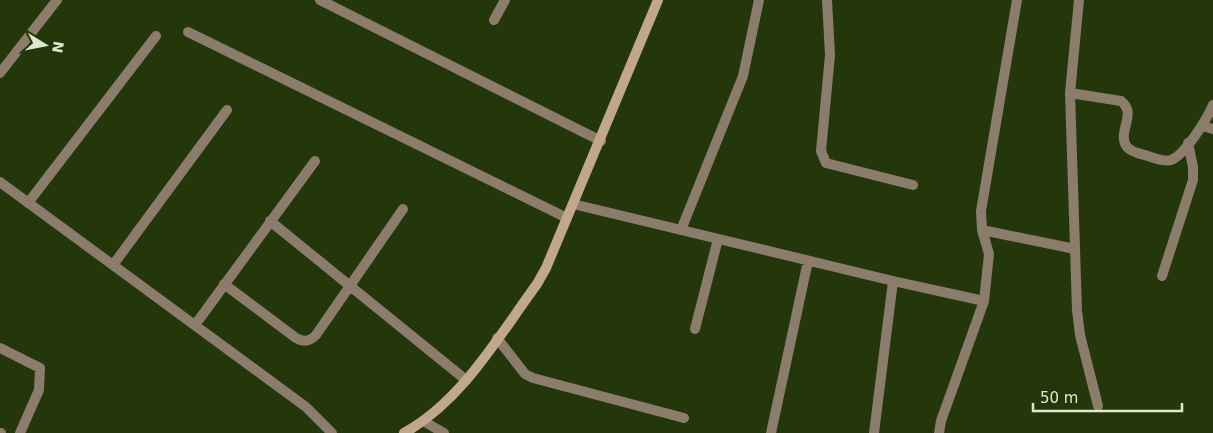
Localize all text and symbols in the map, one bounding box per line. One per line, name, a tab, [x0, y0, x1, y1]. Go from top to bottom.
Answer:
north arrow	[20, 20, 70, 70]
text: N	[49, 40, 67, 54]
scale bar	[1033, 380, 1182, 412]
text: 50 m	[1040, 389, 1078, 407]

